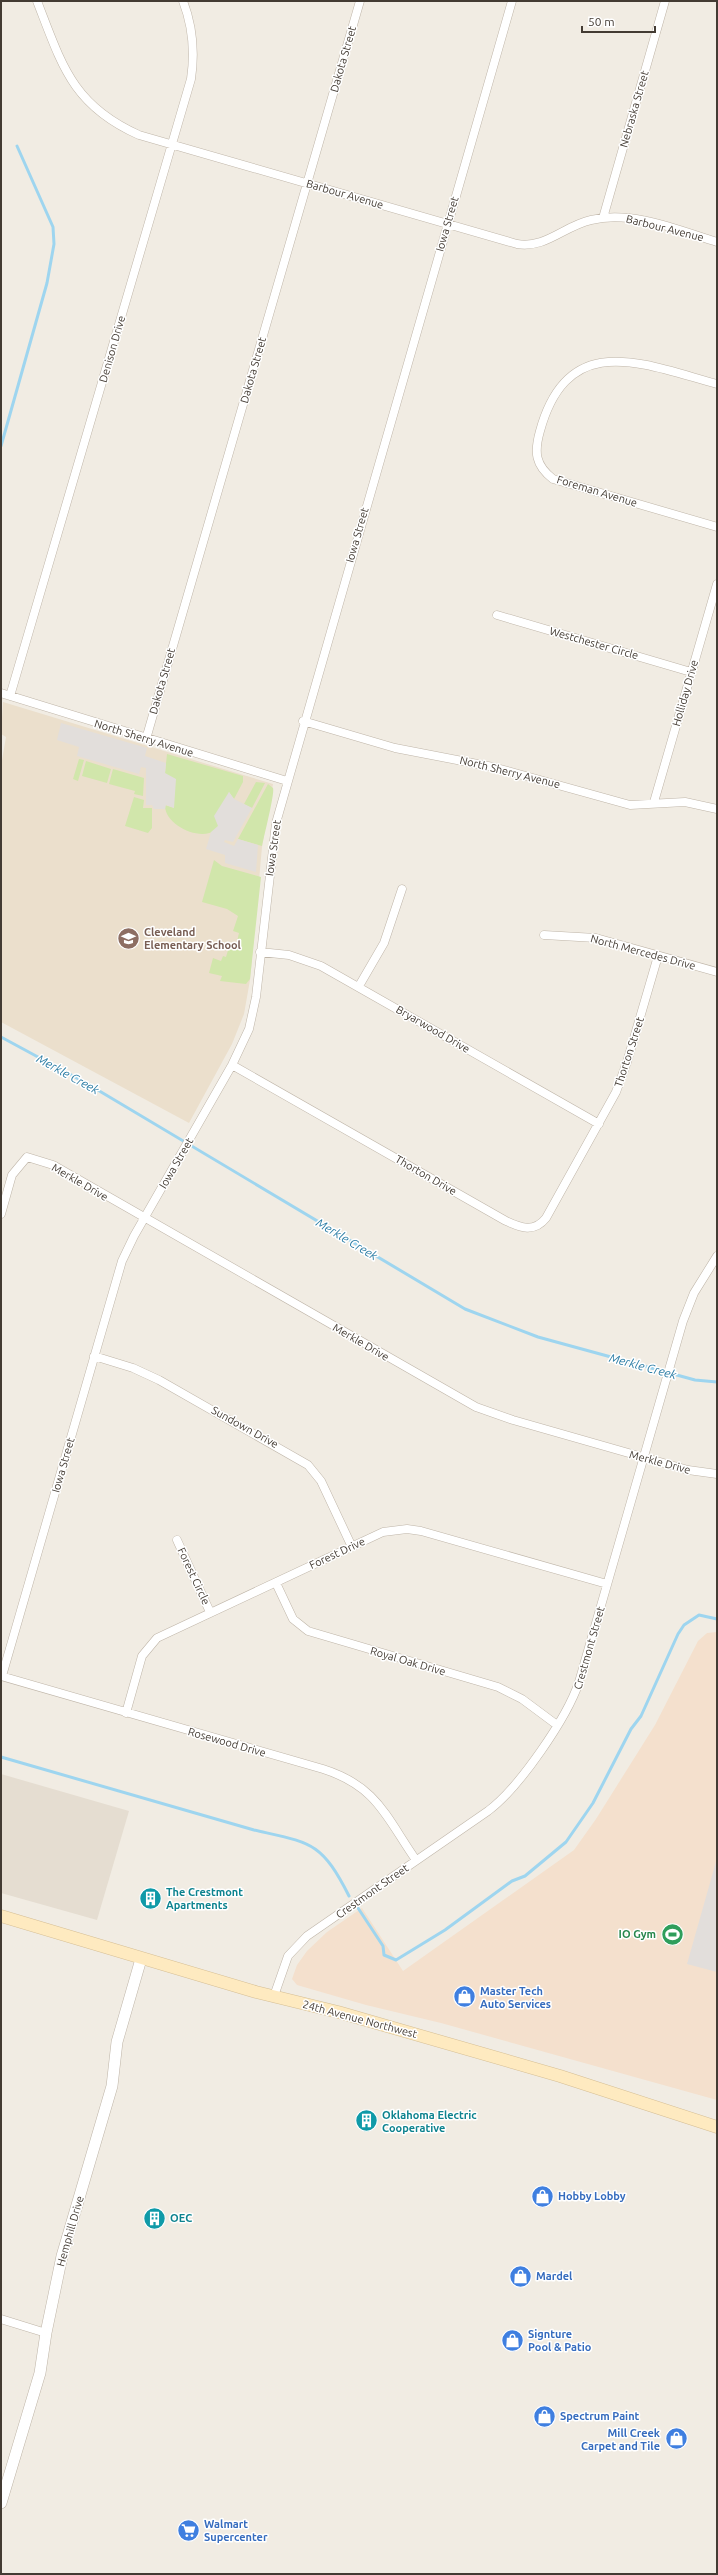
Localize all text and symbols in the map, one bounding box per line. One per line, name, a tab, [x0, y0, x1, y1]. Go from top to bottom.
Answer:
scale bar	[582, 8, 655, 34]
text: 50 m	[588, 15, 615, 28]
street label: Dakota Street	[328, 24, 358, 94]
street label: Nebraska Street	[617, 69, 651, 149]
street label: Barbour Avenue	[305, 177, 385, 211]
street label: Iowa Street	[433, 194, 461, 253]
street label: Barbour Avenue	[625, 213, 705, 243]
street label: Denison Drive	[97, 314, 127, 384]
street label: Dakota Street	[238, 335, 268, 405]
street label: Foreman Avenue	[555, 473, 639, 509]
street label: Iowa Street	[343, 505, 371, 564]
street label: Westchester Circle	[548, 625, 640, 661]
street label: Dakota Street	[147, 646, 177, 716]
street label: Holliday Drive	[670, 658, 700, 728]
street label: North Sherry Avenue	[93, 717, 195, 759]
street label: North Sherry Avenue	[458, 754, 562, 790]
street label: Iowa Street	[263, 818, 283, 877]
school or university icon: Cleveland Elementary School	[115, 925, 141, 951]
place label: Cleveland Elementary School	[144, 926, 242, 951]
street label: North Mercedes Drive	[589, 932, 697, 972]
street label: Bryarwood Drive	[394, 1003, 472, 1055]
street label: Thorton Street	[612, 1015, 646, 1089]
water label: Merkle Creek	[35, 1052, 102, 1097]
street label: Iowa Street	[157, 1135, 196, 1191]
street label: Thorton Drive	[393, 1153, 459, 1197]
street label: Merkle Drive	[50, 1161, 110, 1203]
water label: Merkle Creek	[314, 1216, 381, 1263]
street label: Merkle Drive	[331, 1321, 391, 1363]
water label: Merkle Creek	[608, 1351, 679, 1381]
street label: Sundown Drive	[209, 1404, 281, 1450]
street label: Iowa Street	[49, 1435, 77, 1494]
street label: Merkle Drive	[628, 1448, 692, 1476]
street label: Forest Drive	[307, 1535, 367, 1571]
street label: Forest Circle	[176, 1546, 212, 1606]
street label: Crestmont Street	[571, 1604, 607, 1691]
street label: Royal Oak Drive	[369, 1645, 447, 1677]
street label: Rosewood Drive	[187, 1725, 267, 1759]
street label: Crestmont Street	[333, 1861, 411, 1921]
building icon: The Crestmont Apartments	[138, 1885, 164, 1911]
place label: The Crestmont Apartments	[166, 1886, 243, 1911]
sports icon: IO Gym	[659, 1921, 685, 1947]
place label: IO Gym	[619, 1928, 656, 1940]
shop icon: Master Tech Auto Services	[452, 1984, 478, 2010]
place label: Master Tech Auto Services	[480, 1985, 551, 2010]
street label: 24th Avenue Northwest	[302, 1998, 419, 2040]
building icon: Oklahoma Electric Cooperative	[354, 2108, 380, 2134]
place label: Oklahoma Electric Cooperative	[382, 2109, 477, 2134]
shop icon: Hobby Lobby	[529, 2183, 555, 2209]
place label: Hobby Lobby	[558, 2190, 626, 2202]
street label: Hemphill Drive	[54, 2194, 86, 2268]
building icon: OEC	[142, 2205, 168, 2231]
place label: OEC	[170, 2212, 192, 2224]
shop icon: Mardel	[508, 2263, 534, 2289]
place label: Mardel	[536, 2270, 573, 2282]
shop icon: Signture Pool & Patio	[500, 2327, 526, 2353]
place label: Signture Pool & Patio	[528, 2328, 592, 2353]
shop icon: Spectrum Paint	[531, 2403, 557, 2429]
place label: Spectrum Paint	[560, 2410, 640, 2422]
shop icon: Mill Creek Carpet and Tile	[663, 2426, 689, 2452]
place label: Mill Creek Carpet and Tile	[581, 2427, 661, 2452]
supermarket icon: Walmart Supercenter	[175, 2517, 201, 2543]
place label: Walmart Supercenter	[204, 2518, 268, 2543]

